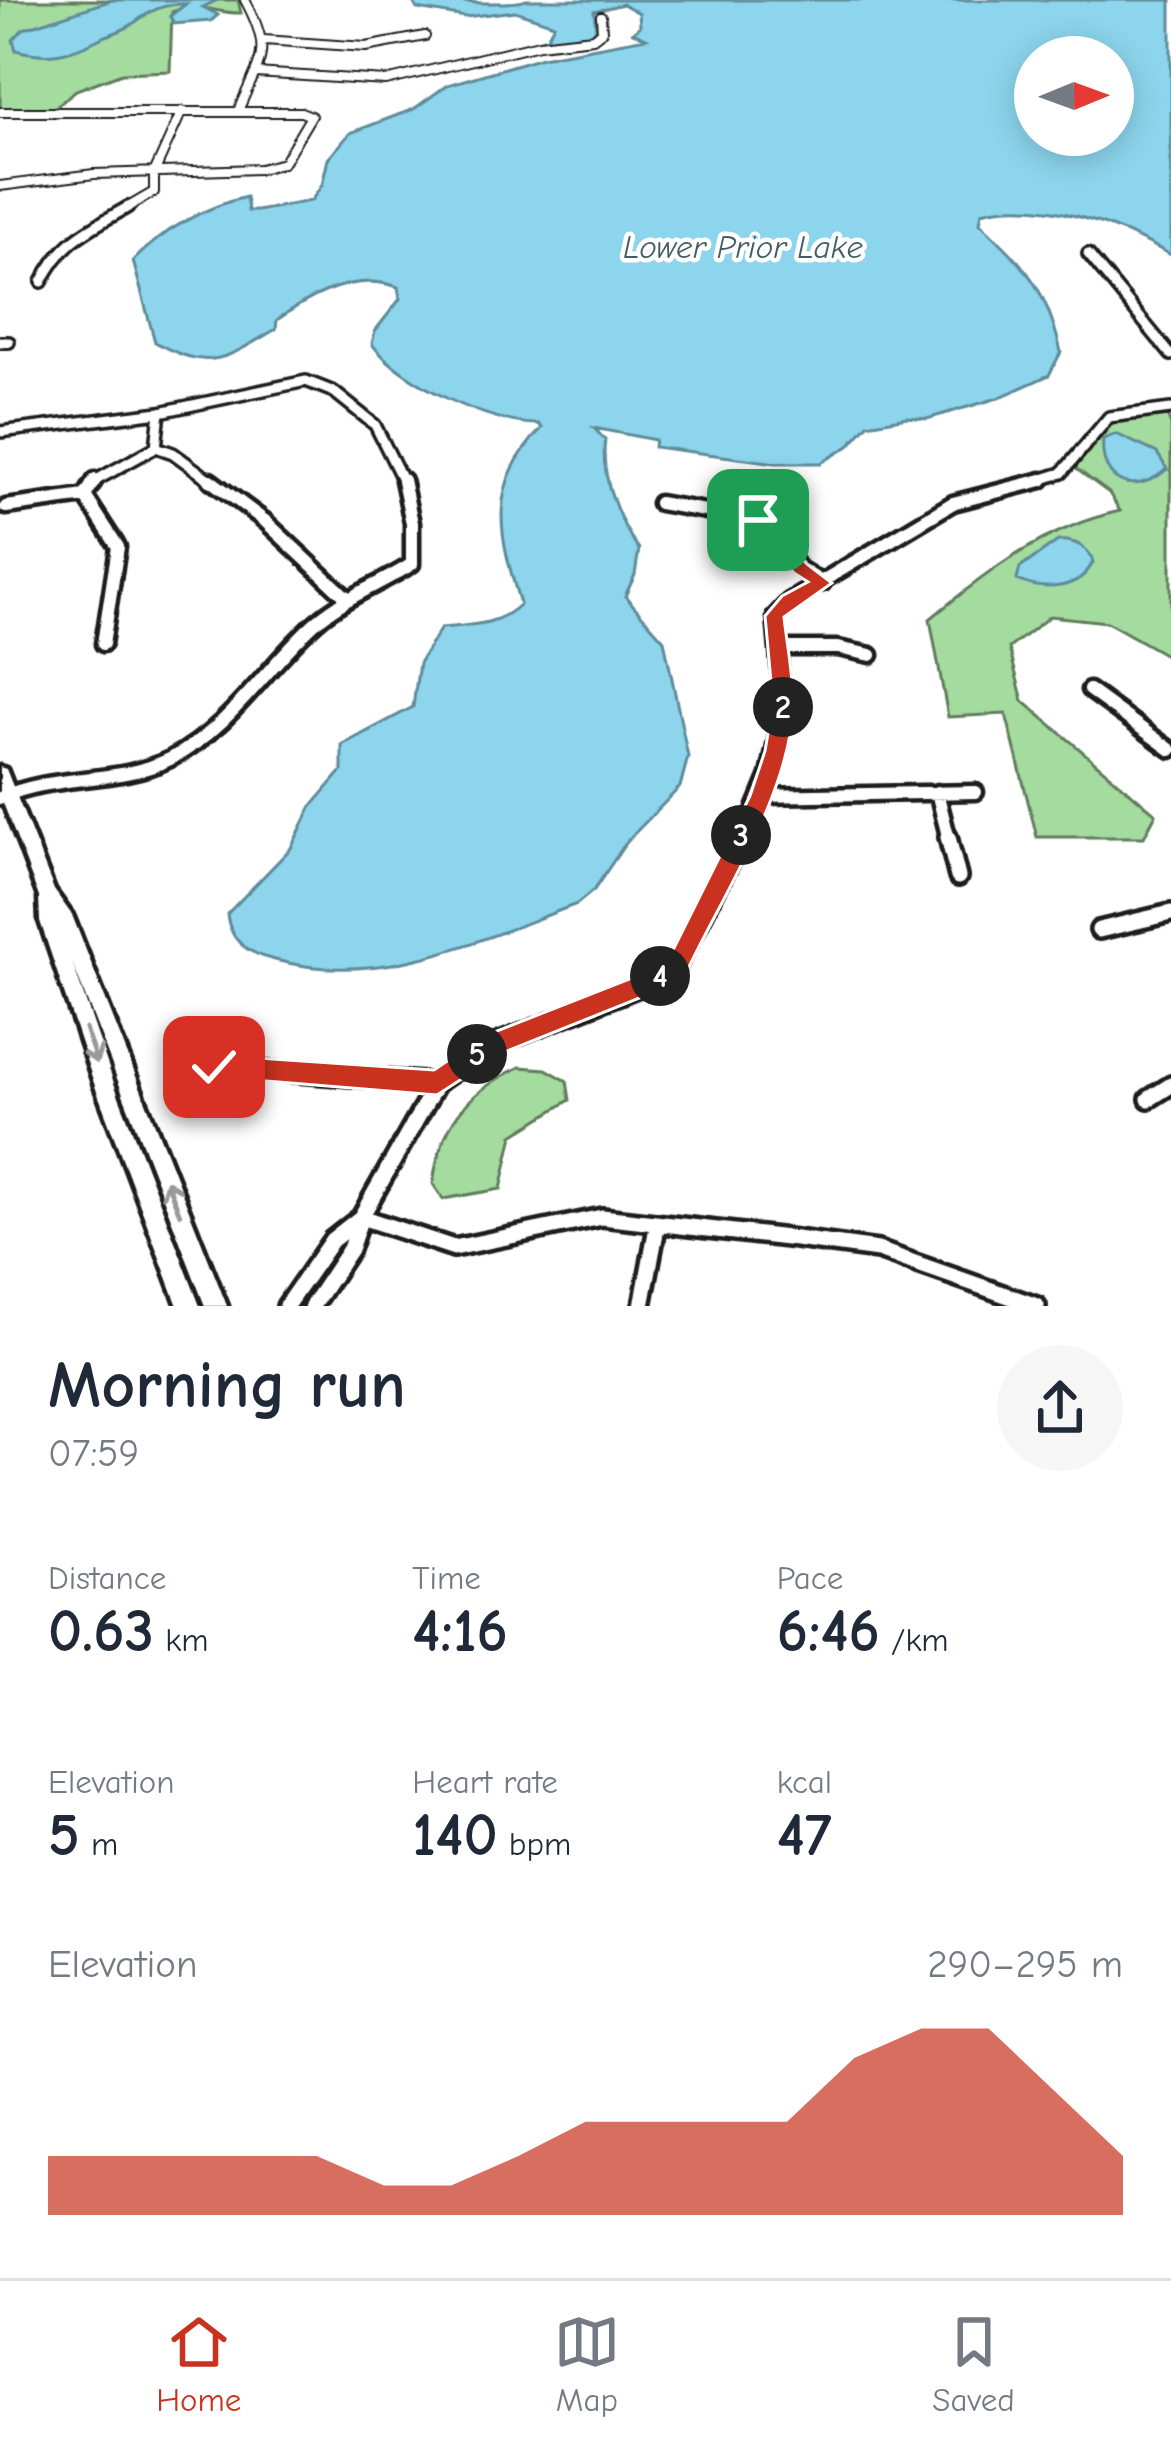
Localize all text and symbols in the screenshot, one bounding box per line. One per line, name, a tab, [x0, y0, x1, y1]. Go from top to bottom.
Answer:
north arrow	[1014, 36, 1134, 156]
map controls	[1014, 36, 1134, 156]
water label: Lower Prior Lake	[623, 228, 863, 266]
pin	[707, 469, 809, 571]
icon: arrive	[725, 487, 791, 553]
pin: 2	[753, 677, 813, 737]
text: 2	[775, 688, 791, 726]
pin: 3	[711, 805, 771, 865]
text: 3	[733, 816, 749, 854]
pin: 4	[630, 946, 690, 1006]
text: 4	[652, 957, 668, 995]
pin	[163, 1016, 265, 1118]
pin: 5	[447, 1024, 507, 1084]
one-way arrow	[82, 1027, 103, 1064]
icon: check	[181, 1034, 247, 1100]
text: 5	[468, 1035, 486, 1073]
one-way arrow	[161, 1180, 183, 1217]
button: share	[997, 1345, 1123, 1471]
text: Morning run	[48, 1348, 406, 1424]
text: 07:59	[48, 1431, 139, 1476]
text: Distance	[48, 1559, 166, 1597]
text: Time	[412, 1559, 481, 1597]
text: Pace	[777, 1559, 843, 1597]
text: 0.63	[48, 1597, 154, 1666]
text: 4:16	[412, 1597, 508, 1666]
text: 6:46	[777, 1597, 880, 1666]
text: km	[154, 1621, 208, 1659]
text: /km	[880, 1621, 949, 1659]
text: Elevation	[48, 1763, 174, 1801]
text: Heart rate	[412, 1763, 558, 1801]
text: kcal	[777, 1763, 832, 1801]
text: 5	[48, 1801, 80, 1870]
text: 140	[412, 1801, 498, 1870]
text: 47	[777, 1801, 832, 1870]
text: m	[80, 1825, 118, 1863]
text: bpm	[498, 1825, 571, 1863]
text: Elevation	[48, 1942, 197, 1987]
text: 290–295 m	[927, 1942, 1123, 1987]
tab: Home	[156, 2309, 241, 2419]
tab: Map	[554, 2309, 620, 2419]
tab: Saved	[932, 2309, 1015, 2419]

